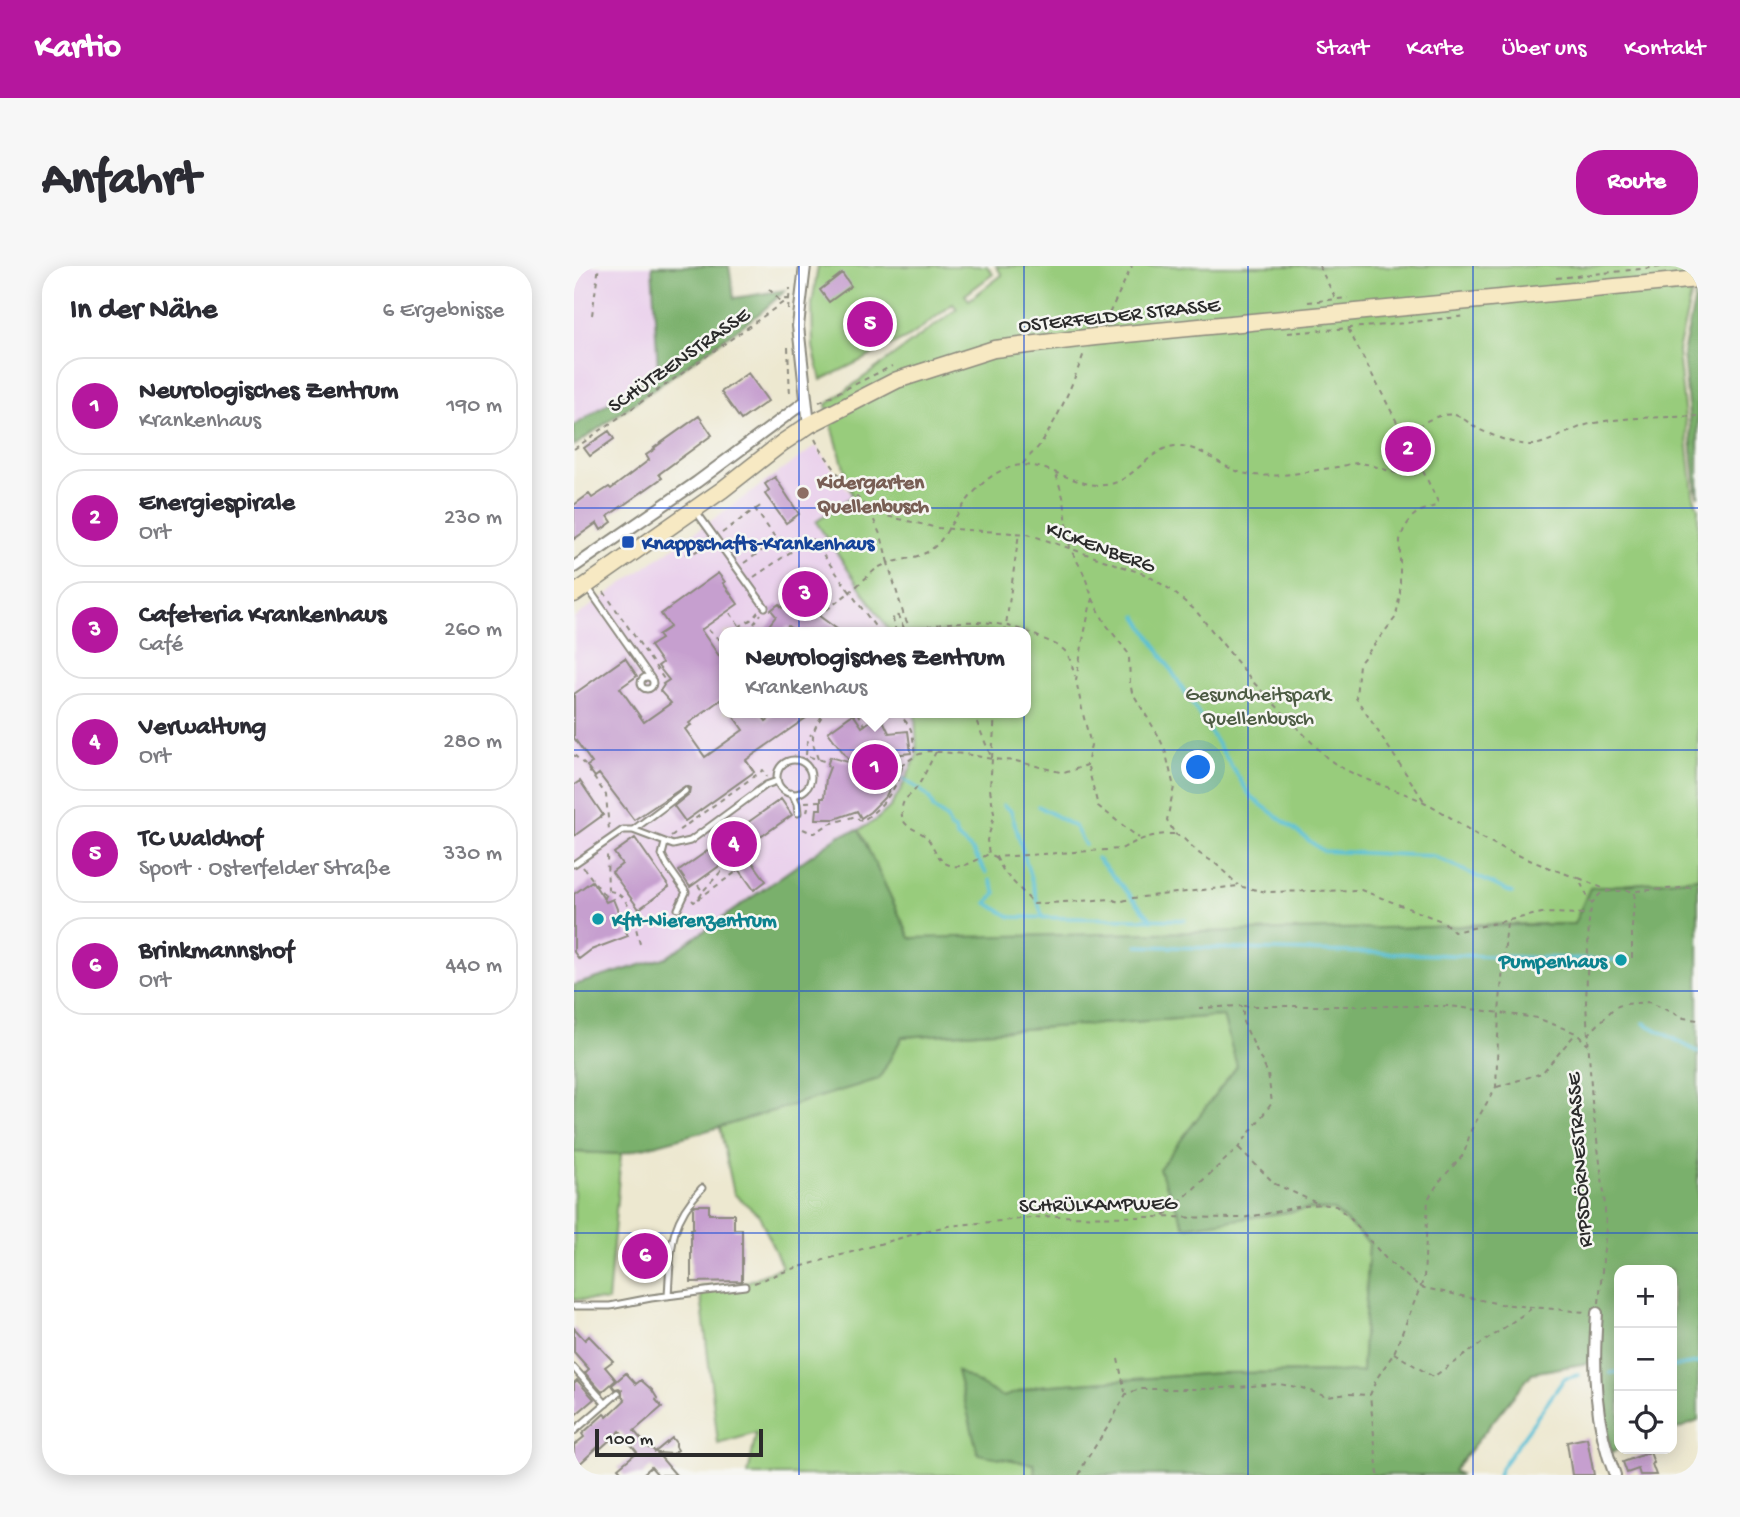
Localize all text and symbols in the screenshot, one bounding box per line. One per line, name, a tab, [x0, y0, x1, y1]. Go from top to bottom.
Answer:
text: Kartio	[35, 30, 121, 68]
text: Start	[1316, 35, 1368, 64]
text: Karte	[1406, 35, 1464, 64]
text: Über uns	[1502, 35, 1586, 64]
text: Kontakt	[1624, 35, 1705, 64]
button: Route	[1576, 150, 1698, 215]
text: Anfahrt	[42, 153, 200, 211]
text: In der Nähe	[70, 294, 217, 329]
street label: OSTERFELDER STRASSE	[1017, 294, 1222, 341]
text: 6 Ergebnisse	[383, 298, 504, 325]
pin: 5	[847, 298, 893, 350]
street label: SCHÜTZENSTRASSE	[604, 303, 757, 420]
text: Neurologisches Zentrum	[139, 377, 399, 408]
text: 1	[90, 393, 100, 420]
text: 190 m	[446, 393, 502, 420]
text: Krankenhaus	[139, 408, 261, 435]
pin: 2	[1385, 423, 1431, 475]
place label: Kidergarten Quellenbusch	[816, 472, 930, 521]
marker: Kidergarten Quellenbusch	[795, 485, 811, 501]
text: Energiespirale	[139, 489, 295, 520]
text: 2	[89, 505, 101, 532]
text: 230 m	[444, 505, 502, 532]
street label: KICKENBERG	[1042, 518, 1159, 581]
text: Ort	[139, 520, 170, 547]
place label: Knappschafts-Krankenhaus	[641, 533, 876, 558]
marker: Knappschafts-Krankenhaus	[620, 534, 636, 550]
pin: 3	[782, 568, 828, 620]
text: Cafeteria Krankenhaus	[139, 601, 386, 632]
text: 3	[89, 617, 101, 644]
text: 260 m	[444, 617, 502, 644]
popup	[719, 627, 1031, 718]
text: Café	[139, 632, 183, 659]
text: Neurologisches Zentrum	[745, 644, 1005, 675]
text: Krankenhaus	[745, 675, 867, 702]
park label: Gesundheitspark Quellenbusch	[1185, 684, 1333, 733]
text: Verwaltung	[139, 713, 266, 744]
text: 4	[90, 729, 100, 756]
text: 280 m	[443, 729, 502, 756]
pin: 1	[852, 741, 898, 793]
text: Ort	[139, 744, 170, 771]
your location	[1181, 750, 1215, 784]
pin: 4	[711, 818, 757, 870]
text: TC Waldhof	[139, 825, 262, 856]
text: 5	[89, 841, 101, 868]
text: 330 m	[443, 841, 502, 868]
text: Sport · Osterfelder Straße	[139, 856, 390, 883]
place label: KfH-Nierenzentrum	[611, 910, 777, 935]
marker: KfH-Nierenzentrum	[590, 911, 606, 927]
text: Brinkmannshof	[139, 937, 294, 968]
place label: Pumpenhaus	[1498, 951, 1608, 976]
marker: Pumpenhaus	[1613, 952, 1629, 968]
text: 6	[89, 953, 101, 980]
text: 440 m	[445, 953, 502, 980]
text: Ort	[139, 968, 170, 995]
street label: RIPSDÖRNESTRASSE	[1563, 1071, 1600, 1248]
street label: SCHRÜLKAMPWEG	[1019, 1193, 1178, 1220]
pin: 6	[622, 1230, 668, 1282]
map controls	[1614, 1265, 1677, 1454]
button: +	[1614, 1265, 1677, 1328]
button: −	[1614, 1328, 1677, 1391]
button: locate	[1614, 1391, 1677, 1454]
scale bar	[595, 1426, 763, 1458]
text: 100 m	[606, 1429, 653, 1452]

